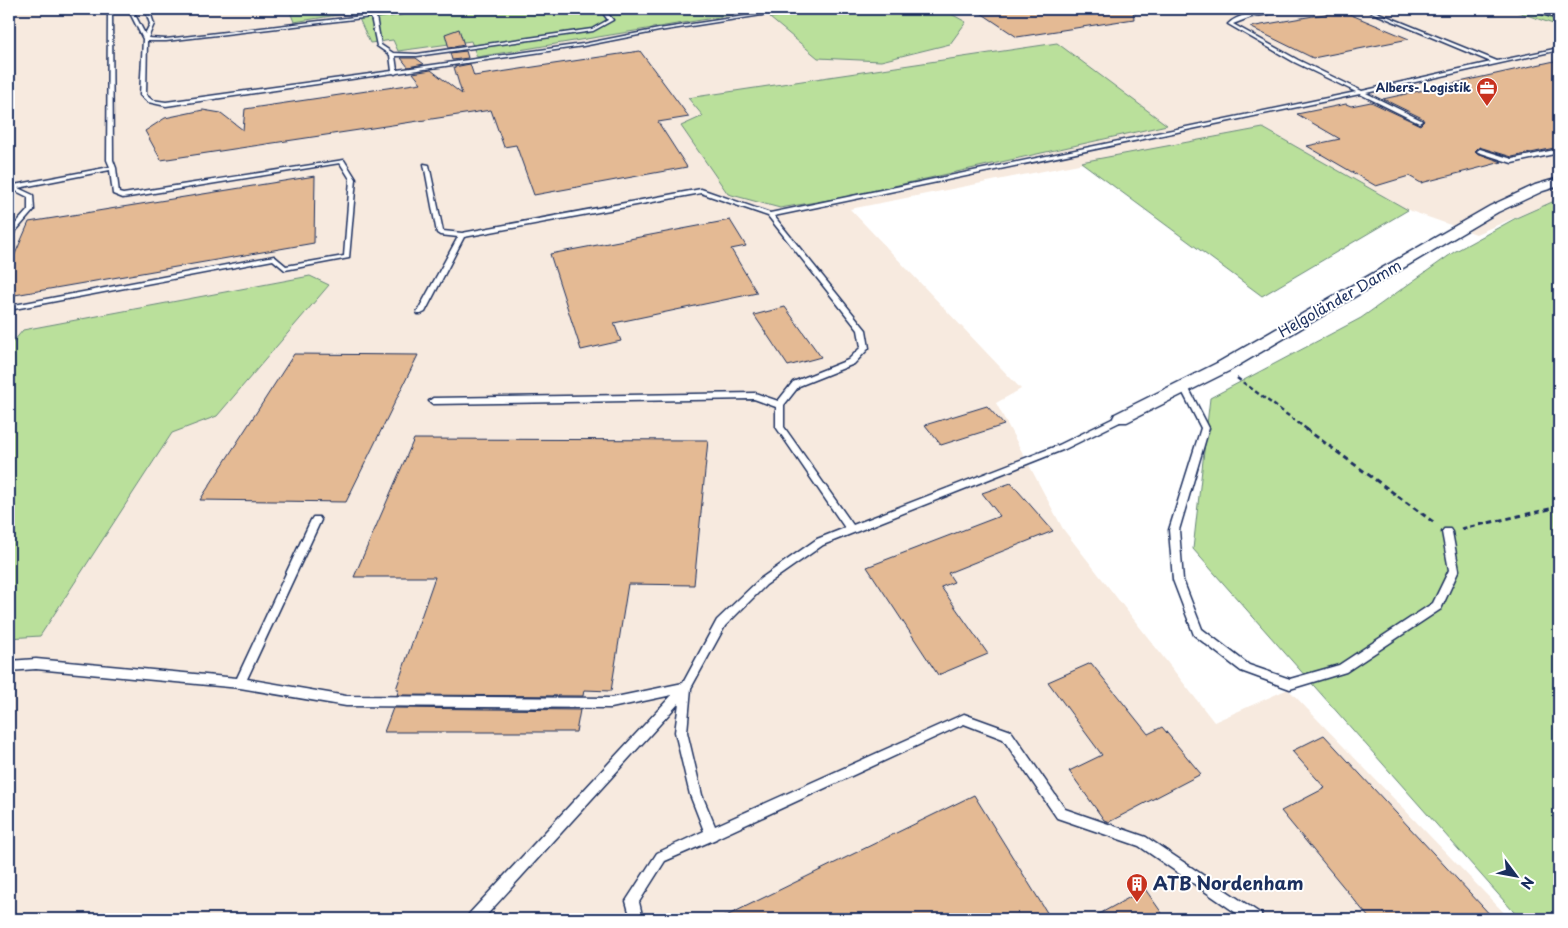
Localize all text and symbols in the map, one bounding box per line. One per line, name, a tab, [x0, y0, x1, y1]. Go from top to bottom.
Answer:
office icon: Albers- Logistik	[1475, 76, 1499, 107]
place label: Albers- Logistik	[1376, 78, 1471, 96]
street label: Helgoländer Damm	[1273, 253, 1405, 342]
north arrow	[1490, 850, 1540, 900]
place label: ATB Nordenham	[1153, 869, 1303, 896]
building icon: ATB Nordenham	[1125, 872, 1149, 903]
text: N	[1516, 873, 1539, 893]

